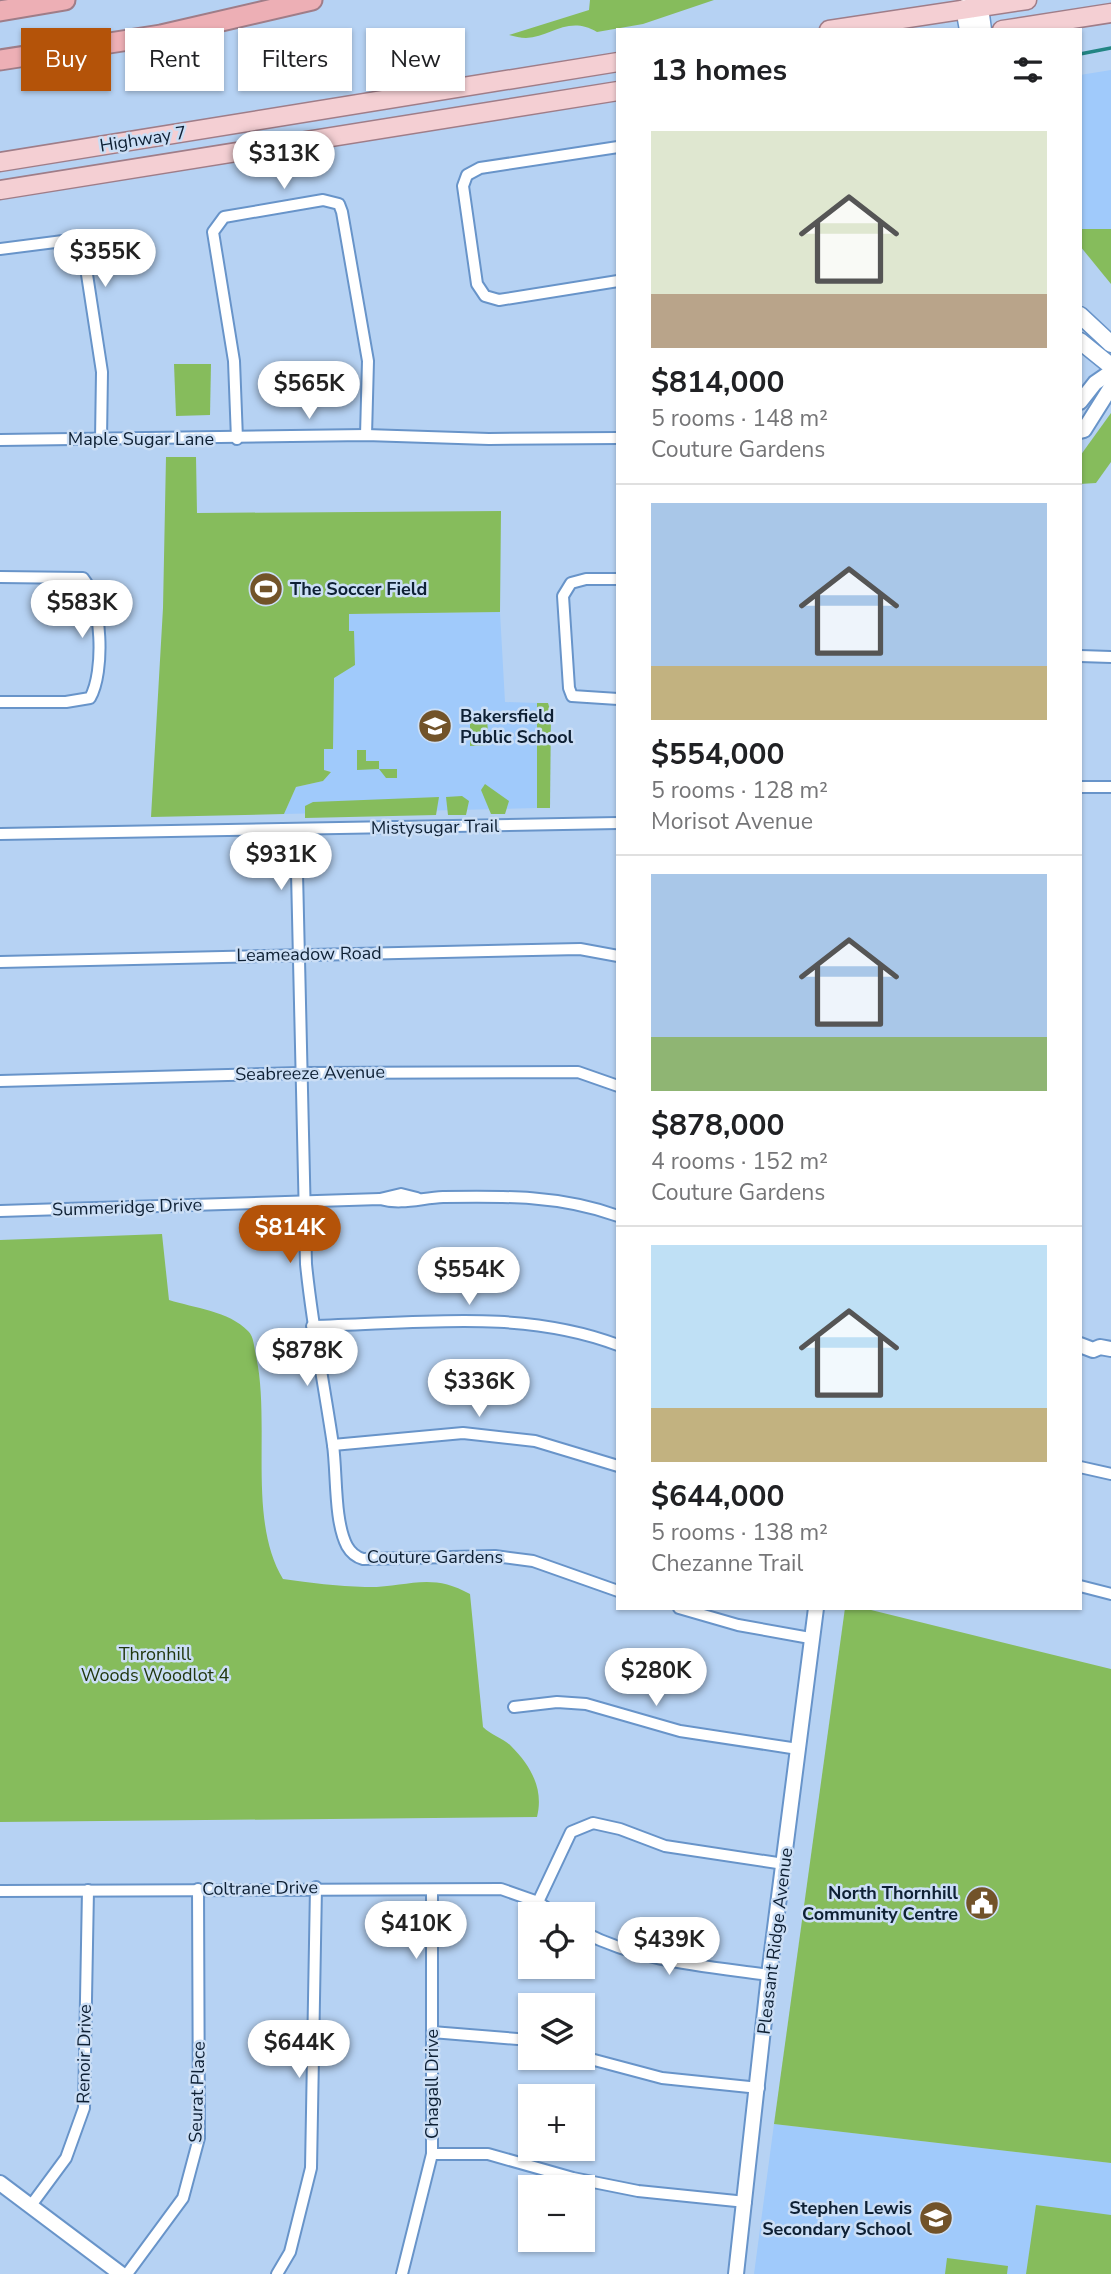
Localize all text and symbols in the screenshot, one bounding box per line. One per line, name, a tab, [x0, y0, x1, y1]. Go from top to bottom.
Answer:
chip: Buy	[21, 28, 111, 91]
chip: Rent	[125, 28, 224, 91]
chip: Filters	[238, 28, 352, 91]
chip: New	[366, 28, 465, 91]
text: 13 homes	[651, 50, 787, 91]
icon: filters	[1009, 51, 1047, 89]
street label: Highway 7	[98, 120, 188, 158]
pin: $313K	[235, 132, 333, 191]
text: $313K	[249, 138, 319, 169]
icon: home	[786, 176, 912, 302]
pin: $355K	[56, 230, 154, 289]
text: $355K	[70, 236, 140, 267]
pin: $565K	[260, 362, 358, 421]
text: $814,000	[651, 362, 784, 403]
text: $565K	[274, 368, 344, 399]
text: 5 rooms · 148 m²	[651, 403, 828, 434]
street label: Maple Sugar Lane	[68, 427, 214, 451]
text: Couture Gardens	[651, 434, 825, 465]
icon: home	[786, 548, 912, 674]
sports icon: The Soccer Field	[247, 570, 285, 608]
place label: The Soccer Field	[290, 577, 427, 601]
pin: $583K	[33, 580, 131, 640]
text: $583K	[47, 587, 117, 618]
place label: Bakersfield Public School	[460, 704, 574, 749]
school or university icon: Bakersfield Public School	[416, 707, 454, 745]
text: $554,000	[651, 734, 784, 775]
text: 5 rooms · 128 m²	[651, 775, 828, 806]
text: Morisot Avenue	[651, 806, 813, 837]
street label: Mistysugar Trail	[371, 814, 500, 840]
pin: $931K	[232, 832, 330, 892]
text: $931K	[246, 839, 316, 870]
icon: home	[786, 919, 912, 1045]
street label: Leameadow Road	[236, 941, 382, 967]
street label: Seabreeze Avenue	[235, 1060, 385, 1086]
text: $878,000	[651, 1105, 784, 1146]
text: 4 rooms · 152 m²	[651, 1146, 828, 1177]
text: Couture Gardens	[651, 1177, 825, 1208]
street label: Summeridge Drive	[52, 1192, 202, 1222]
pin: $814K	[241, 1206, 339, 1265]
text: $814K	[255, 1212, 325, 1243]
pin: $554K	[420, 1248, 518, 1307]
text: $554K	[434, 1254, 504, 1285]
icon: home	[786, 1290, 912, 1416]
pin: $878K	[258, 1328, 356, 1388]
text: $878K	[272, 1335, 342, 1366]
pin: $336K	[430, 1360, 528, 1419]
text: $336K	[444, 1366, 514, 1397]
text: $644,000	[651, 1476, 784, 1517]
text: 5 rooms · 138 m²	[651, 1517, 828, 1548]
street label: Couture Gardens	[367, 1545, 503, 1569]
text: Chezanne Trail	[651, 1548, 803, 1579]
park label: Thronhill Woods Woodlot 4	[81, 1642, 230, 1687]
pin: $280K	[607, 1648, 705, 1708]
text: $280K	[621, 1655, 691, 1686]
street label: Pleasant Ridge Avenue	[752, 1846, 798, 2036]
street label: Coltrane Drive	[202, 1875, 318, 1901]
place label: North Thornhill Community Centre	[802, 1881, 958, 1926]
public building icon: North Thornhill Community Centre	[963, 1884, 1001, 1922]
pin: $410K	[367, 1902, 465, 1961]
map controls	[518, 1902, 595, 2252]
button: locate	[518, 1902, 595, 1979]
text: $410K	[381, 1908, 451, 1939]
pin: $439K	[620, 1918, 718, 1977]
text: $439K	[634, 1924, 704, 1955]
button: layers	[518, 1993, 595, 2070]
street label: Renoir Drive	[71, 2004, 97, 2104]
pin: $644K	[250, 2021, 348, 2080]
text: $644K	[264, 2027, 334, 2058]
street label: Chagall Drive	[420, 2029, 444, 2139]
street label: Seurat Place	[183, 2041, 211, 2143]
button: +	[518, 2084, 595, 2161]
button: −	[518, 2175, 595, 2252]
place label: Stephen Lewis Secondary School	[762, 2196, 912, 2241]
school or university icon: Stephen Lewis Secondary School	[917, 2199, 955, 2237]

